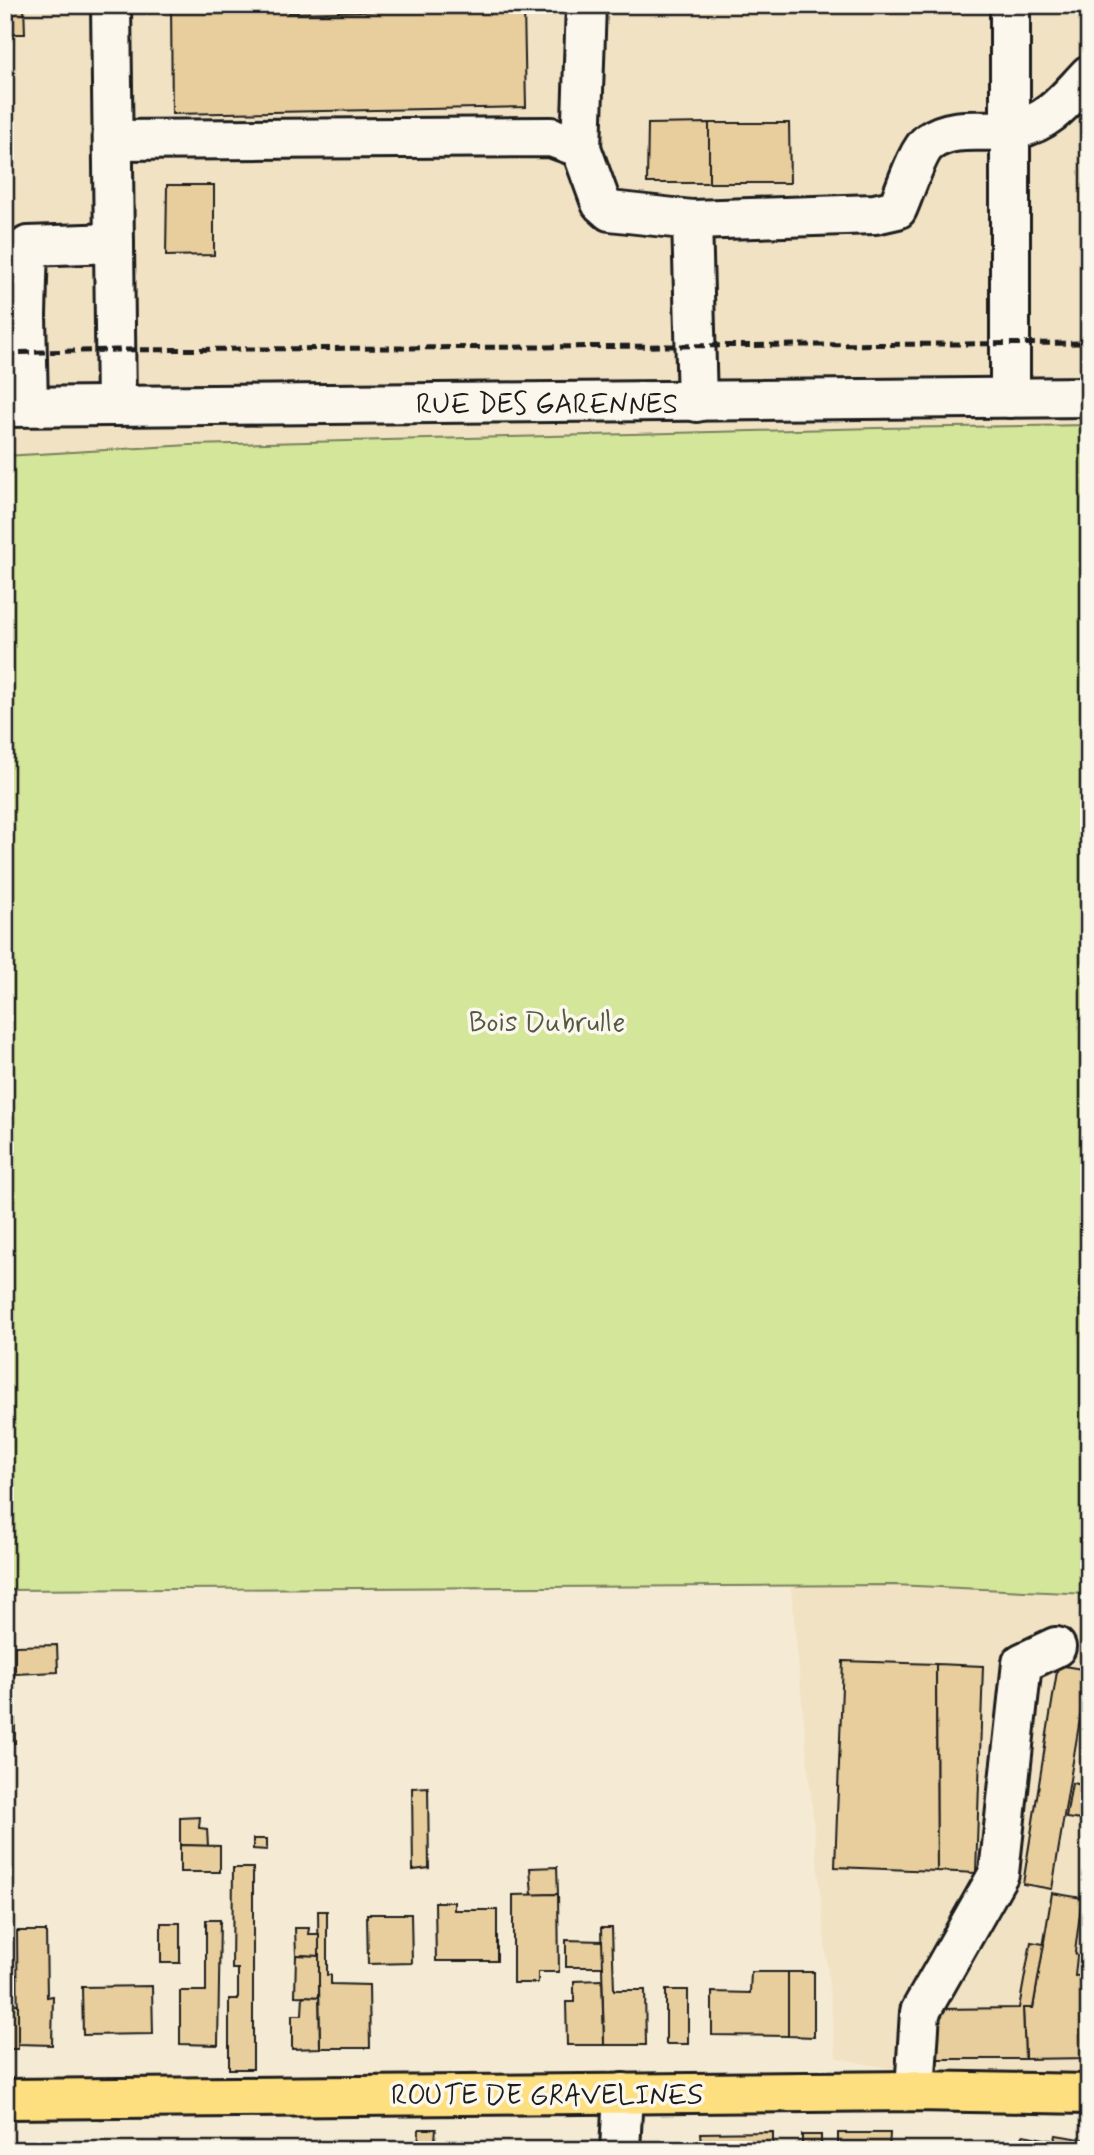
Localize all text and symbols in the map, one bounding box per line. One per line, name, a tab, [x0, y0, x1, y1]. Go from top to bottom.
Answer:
street label: RUE DES GARENNES	[416, 387, 678, 424]
park label: Bois Dubrulle	[469, 1005, 625, 1042]
street label: ROUTE DE GRAVELINES	[391, 2078, 703, 2115]

